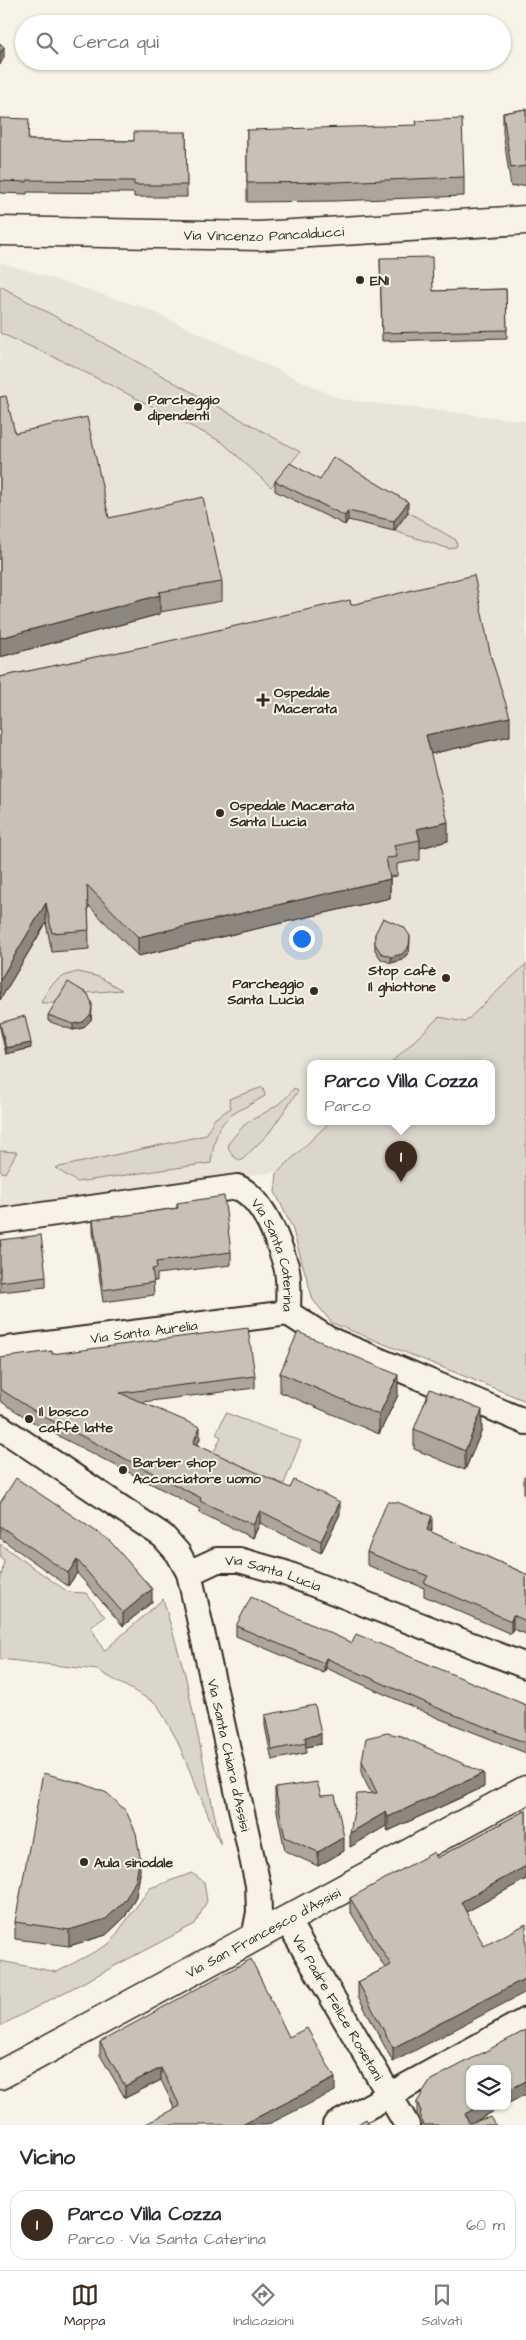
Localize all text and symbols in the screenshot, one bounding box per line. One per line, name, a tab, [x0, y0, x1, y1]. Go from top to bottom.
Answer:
search box	[15, 15, 511, 70]
icon: search	[33, 29, 61, 57]
text: Cerca qui	[73, 29, 159, 56]
street label: Via Vincenzo Pancalducci	[183, 222, 345, 247]
place label: ENI	[370, 271, 389, 291]
marker: ENI	[354, 274, 366, 286]
place label: Parcheggio dipendenti	[147, 390, 220, 426]
marker: Parcheggio dipendenti	[132, 401, 144, 413]
place label: Ospedale Macerata	[274, 683, 338, 719]
marker: Ospedale Macerata	[256, 693, 270, 707]
place label: Ospedale Macerata Santa Lucia	[229, 796, 355, 832]
marker: Ospedale Macerata Santa Lucia	[214, 807, 226, 819]
your location	[289, 926, 315, 952]
place label: Stop cafè Il ghiottone	[367, 961, 436, 998]
marker: Stop cafè Il ghiottone	[440, 972, 452, 984]
place label: Parcheggio Santa Lucia	[227, 974, 305, 1010]
marker: Parcheggio Santa Lucia	[308, 985, 320, 997]
popup	[307, 1060, 495, 1125]
text: Parco Villa Cozza	[324, 1068, 478, 1095]
text: Parco	[324, 1095, 371, 1117]
pin: 1	[385, 1141, 417, 1182]
street label: Via Santa Caterina	[246, 1194, 298, 1312]
street label: Via Santa Aurelia	[89, 1316, 199, 1349]
place label: Il bosco caffè latte	[39, 1402, 113, 1438]
marker: Il bosco caffè latte	[23, 1413, 35, 1425]
place label: Barber shop Acconciatore uomo	[133, 1453, 261, 1489]
marker: Barber shop Acconciatore uomo	[117, 1464, 129, 1476]
street label: Via Santa Lucia	[225, 1551, 324, 1597]
street label: Via Santa Chiara d'Assisi	[202, 1677, 255, 1833]
place label: Aula sinodale	[94, 1853, 174, 1873]
marker: Aula sinodale	[78, 1856, 90, 1868]
street label: Via San Francesco d'Assisi	[182, 1883, 344, 1984]
street label: Via Padre Felice Rosetani	[287, 1931, 388, 2084]
map controls	[466, 2065, 511, 2110]
button: layers	[466, 2065, 511, 2110]
text: Vicino	[20, 2143, 75, 2172]
text: Parco Villa Cozza	[68, 2201, 221, 2228]
text: 1	[36, 2214, 38, 2236]
text: 60 m	[466, 2214, 505, 2236]
text: Parco · Via Santa Caterina	[68, 2228, 266, 2250]
tab: Mappa	[64, 2281, 105, 2331]
tab: Indicazioni	[233, 2281, 294, 2331]
tab: Salvati	[422, 2281, 462, 2331]

